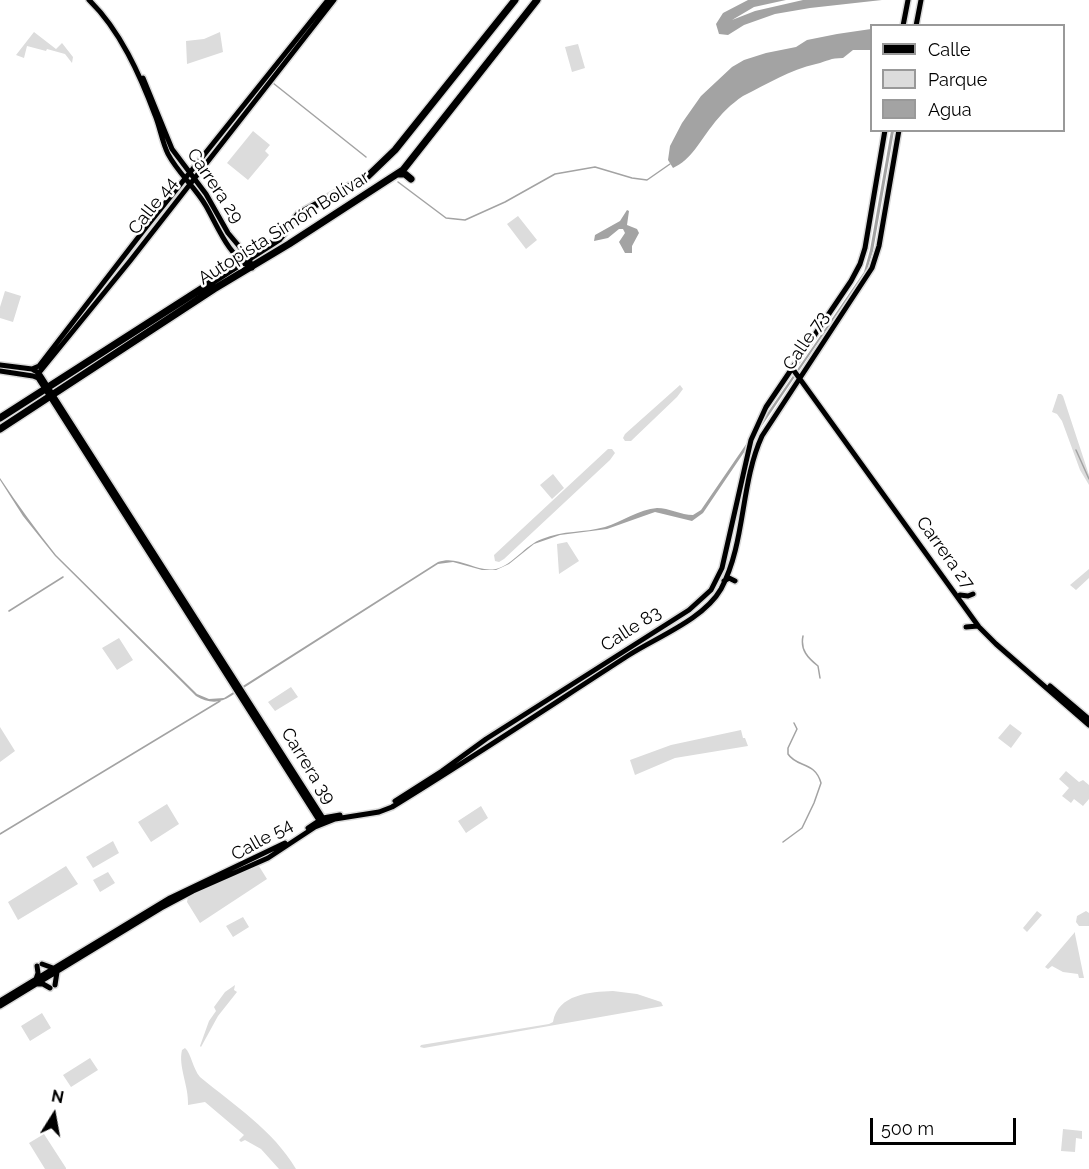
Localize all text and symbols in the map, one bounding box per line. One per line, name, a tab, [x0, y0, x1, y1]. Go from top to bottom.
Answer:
legend	[870, 24, 1065, 132]
text: Calle	[928, 39, 971, 60]
text: Parque	[928, 69, 987, 90]
text: Agua	[928, 99, 972, 120]
street label: Carrera 29	[182, 144, 248, 228]
street label: Autopista Simón Bolívar	[194, 166, 374, 290]
street label: Calle 44	[124, 173, 182, 239]
street label: Calle 73	[778, 307, 834, 375]
street label: Carrera 27	[911, 512, 979, 594]
street label: Calle 83	[597, 602, 665, 656]
street label: Carrera 39	[276, 724, 340, 808]
street label: Calle 54	[228, 814, 296, 866]
north arrow	[24, 1085, 84, 1145]
text: N	[50, 1086, 65, 1107]
scale bar	[873, 1106, 1018, 1144]
text: 500 m	[881, 1118, 934, 1139]

